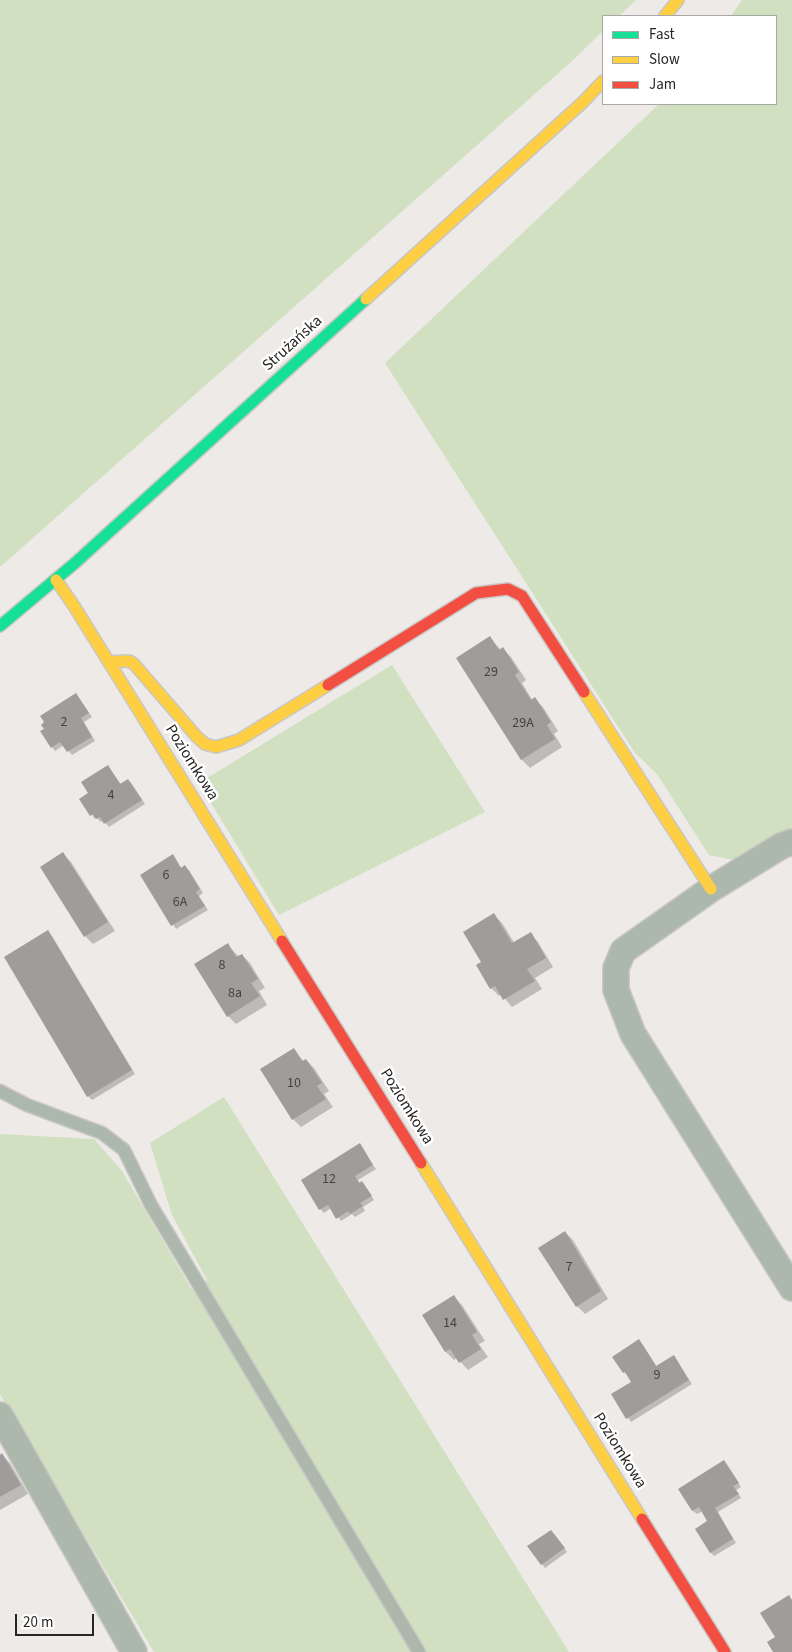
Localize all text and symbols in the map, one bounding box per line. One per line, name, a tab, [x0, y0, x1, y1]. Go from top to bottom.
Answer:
legend	[602, 15, 777, 105]
text: Fast	[649, 24, 675, 45]
text: Slow	[649, 49, 680, 70]
text: Jam	[649, 74, 676, 95]
street label: Strużańska	[259, 312, 327, 376]
house number: 29	[484, 665, 498, 681]
house number: 2	[61, 715, 67, 731]
house number: 29A	[512, 716, 534, 732]
street label: Poziomkowa	[160, 722, 222, 804]
house number: 4	[108, 788, 114, 804]
house number: 6	[163, 868, 169, 884]
house number: 6A	[173, 895, 187, 911]
house number: 8	[219, 958, 225, 974]
house number: 8a	[228, 986, 242, 1002]
street label: Poziomkowa	[375, 1066, 437, 1148]
house number: 10	[287, 1076, 301, 1092]
house number: 12	[322, 1172, 336, 1188]
house number: 7	[566, 1260, 572, 1276]
house number: 14	[443, 1316, 457, 1332]
house number: 9	[654, 1368, 660, 1384]
street label: Poziomkowa	[588, 1410, 650, 1492]
scale bar	[18, 1604, 96, 1636]
text: 20 m	[23, 1612, 53, 1633]

